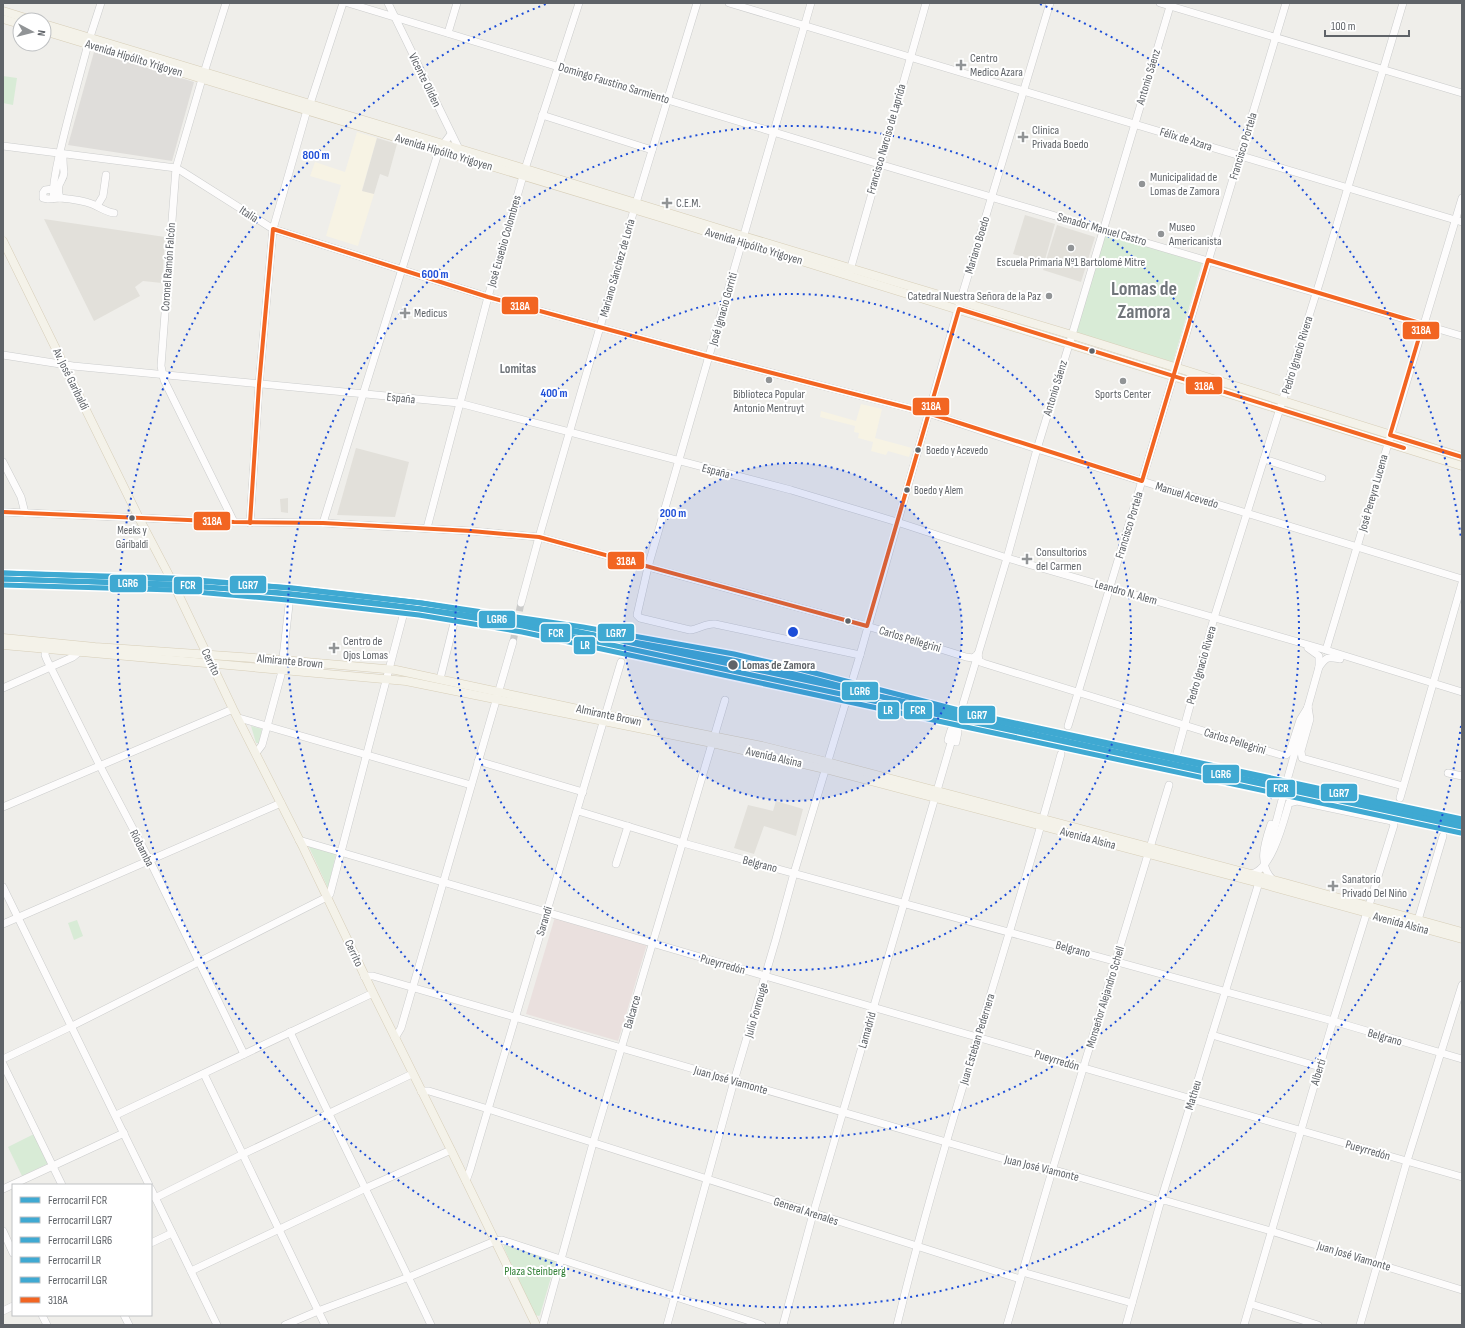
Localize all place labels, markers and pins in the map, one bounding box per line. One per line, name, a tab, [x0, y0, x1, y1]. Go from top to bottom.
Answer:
place label: Centro Medico Azara	[970, 51, 1023, 80]
marker: Centro Medico Azara	[955, 59, 967, 71]
place label: Clinica Privada Boedo	[1032, 123, 1089, 152]
marker: Clinica Privada Boedo	[1017, 131, 1029, 143]
place label: Municipalidad de Lomas de Zamora	[1150, 170, 1220, 199]
marker: Municipalidad de Lomas de Zamora	[1137, 179, 1147, 189]
place label: C.E.M.	[676, 196, 701, 211]
marker: C.E.M.	[661, 197, 673, 209]
place label: Museo Americanista	[1168, 220, 1222, 249]
marker: Museo Americanista	[1156, 229, 1166, 239]
marker: Escuela Primaria Nº1 Bartolomé Mitre	[1066, 243, 1076, 253]
place label: Escuela Primaria Nº1 Bartolomé Mitre	[997, 255, 1145, 270]
place label: Catedral Nuestra Señora de la Paz	[907, 289, 1042, 304]
marker: Catedral Nuestra Señora de la Paz	[1044, 291, 1054, 301]
place label: Medicus	[414, 306, 447, 321]
marker: Medicus	[399, 307, 411, 319]
unlabelled marker	[1087, 346, 1097, 356]
marker: Biblioteca Popular Antonio Mentruyt	[764, 375, 774, 385]
marker: Sports Center	[1118, 376, 1128, 386]
place label: Biblioteca Popular Antonio Mentruyt	[732, 387, 806, 416]
place label: Sports Center	[1095, 387, 1152, 402]
place label: Boedo y Acevedo	[926, 444, 989, 457]
marker: Boedo y Acevedo	[913, 445, 923, 455]
place label: Boedo y Alem	[914, 484, 963, 497]
marker: Boedo y Alem	[902, 485, 912, 495]
marker: Meeks y Garibaldi	[127, 513, 137, 523]
place label: Meeks y Garibaldi	[116, 524, 148, 551]
place label: Consultorios del Carmen	[1036, 545, 1087, 574]
marker: Consultorios del Carmen	[1021, 553, 1033, 565]
unlabelled marker	[843, 616, 853, 626]
centre of rings	[786, 625, 800, 639]
place label: Centro de Ojos Lomas	[343, 634, 388, 663]
marker: Centro de Ojos Lomas	[328, 642, 340, 654]
marker: Lomas de Zamora	[726, 658, 740, 672]
place label: Lomas de Zamora	[742, 658, 815, 673]
place label: Sanatorio Privado Del Nińo	[1342, 872, 1407, 901]
marker: Sanatorio Privado Del Nińo	[1327, 880, 1339, 892]

